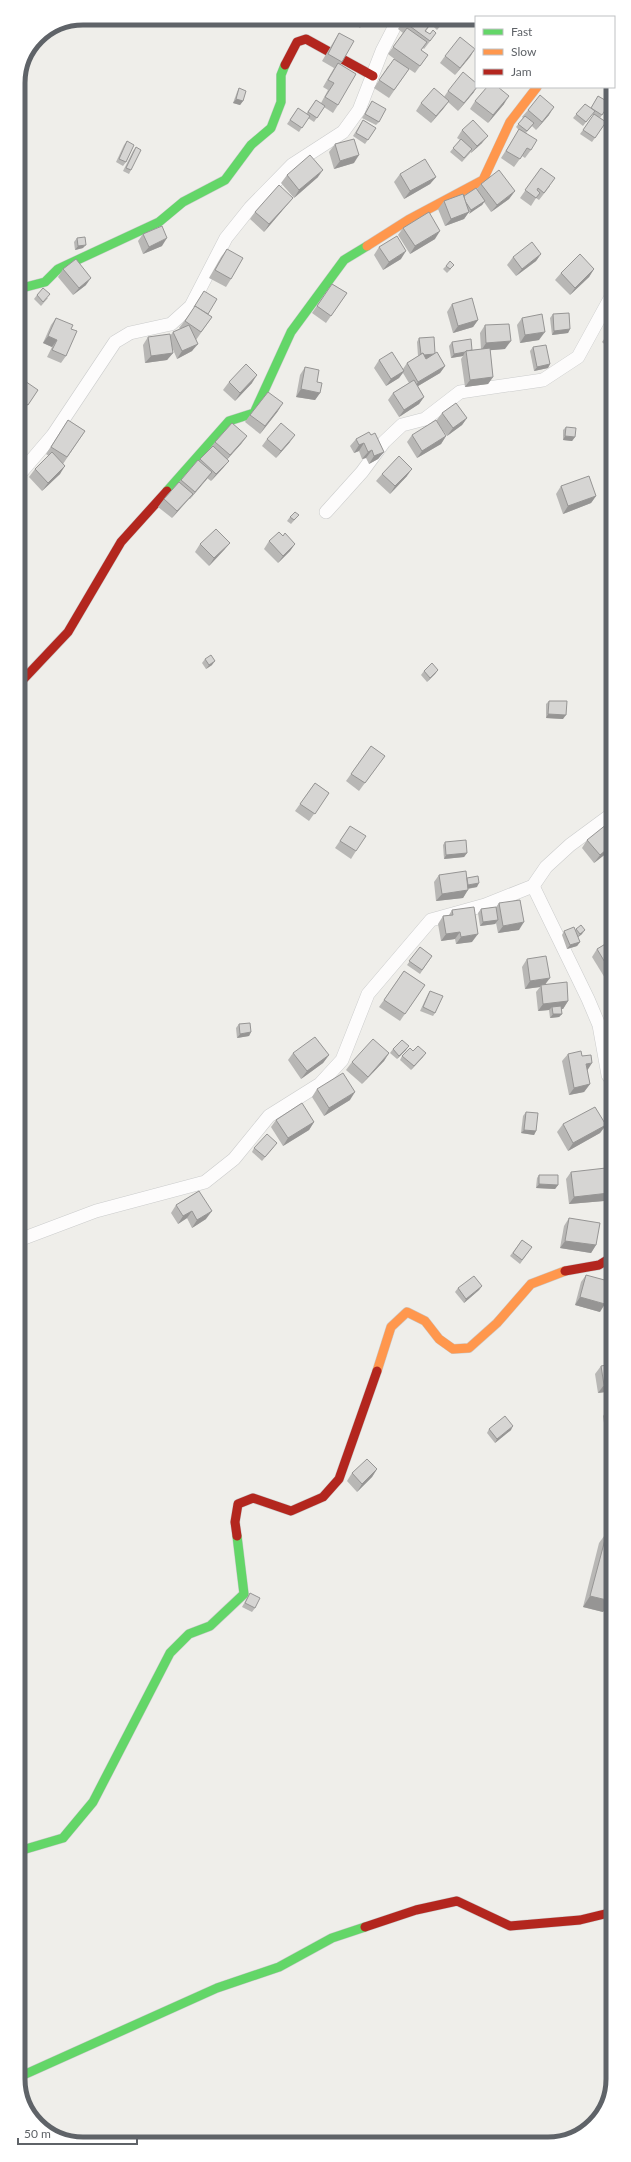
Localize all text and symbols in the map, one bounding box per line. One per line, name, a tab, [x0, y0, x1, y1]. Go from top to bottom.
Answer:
legend	[475, 16, 615, 88]
text: Fast	[511, 24, 533, 39]
text: Slow	[511, 44, 537, 59]
text: Jam	[511, 64, 532, 79]
scale bar	[18, 2120, 137, 2146]
text: 50 m	[24, 2126, 51, 2141]

